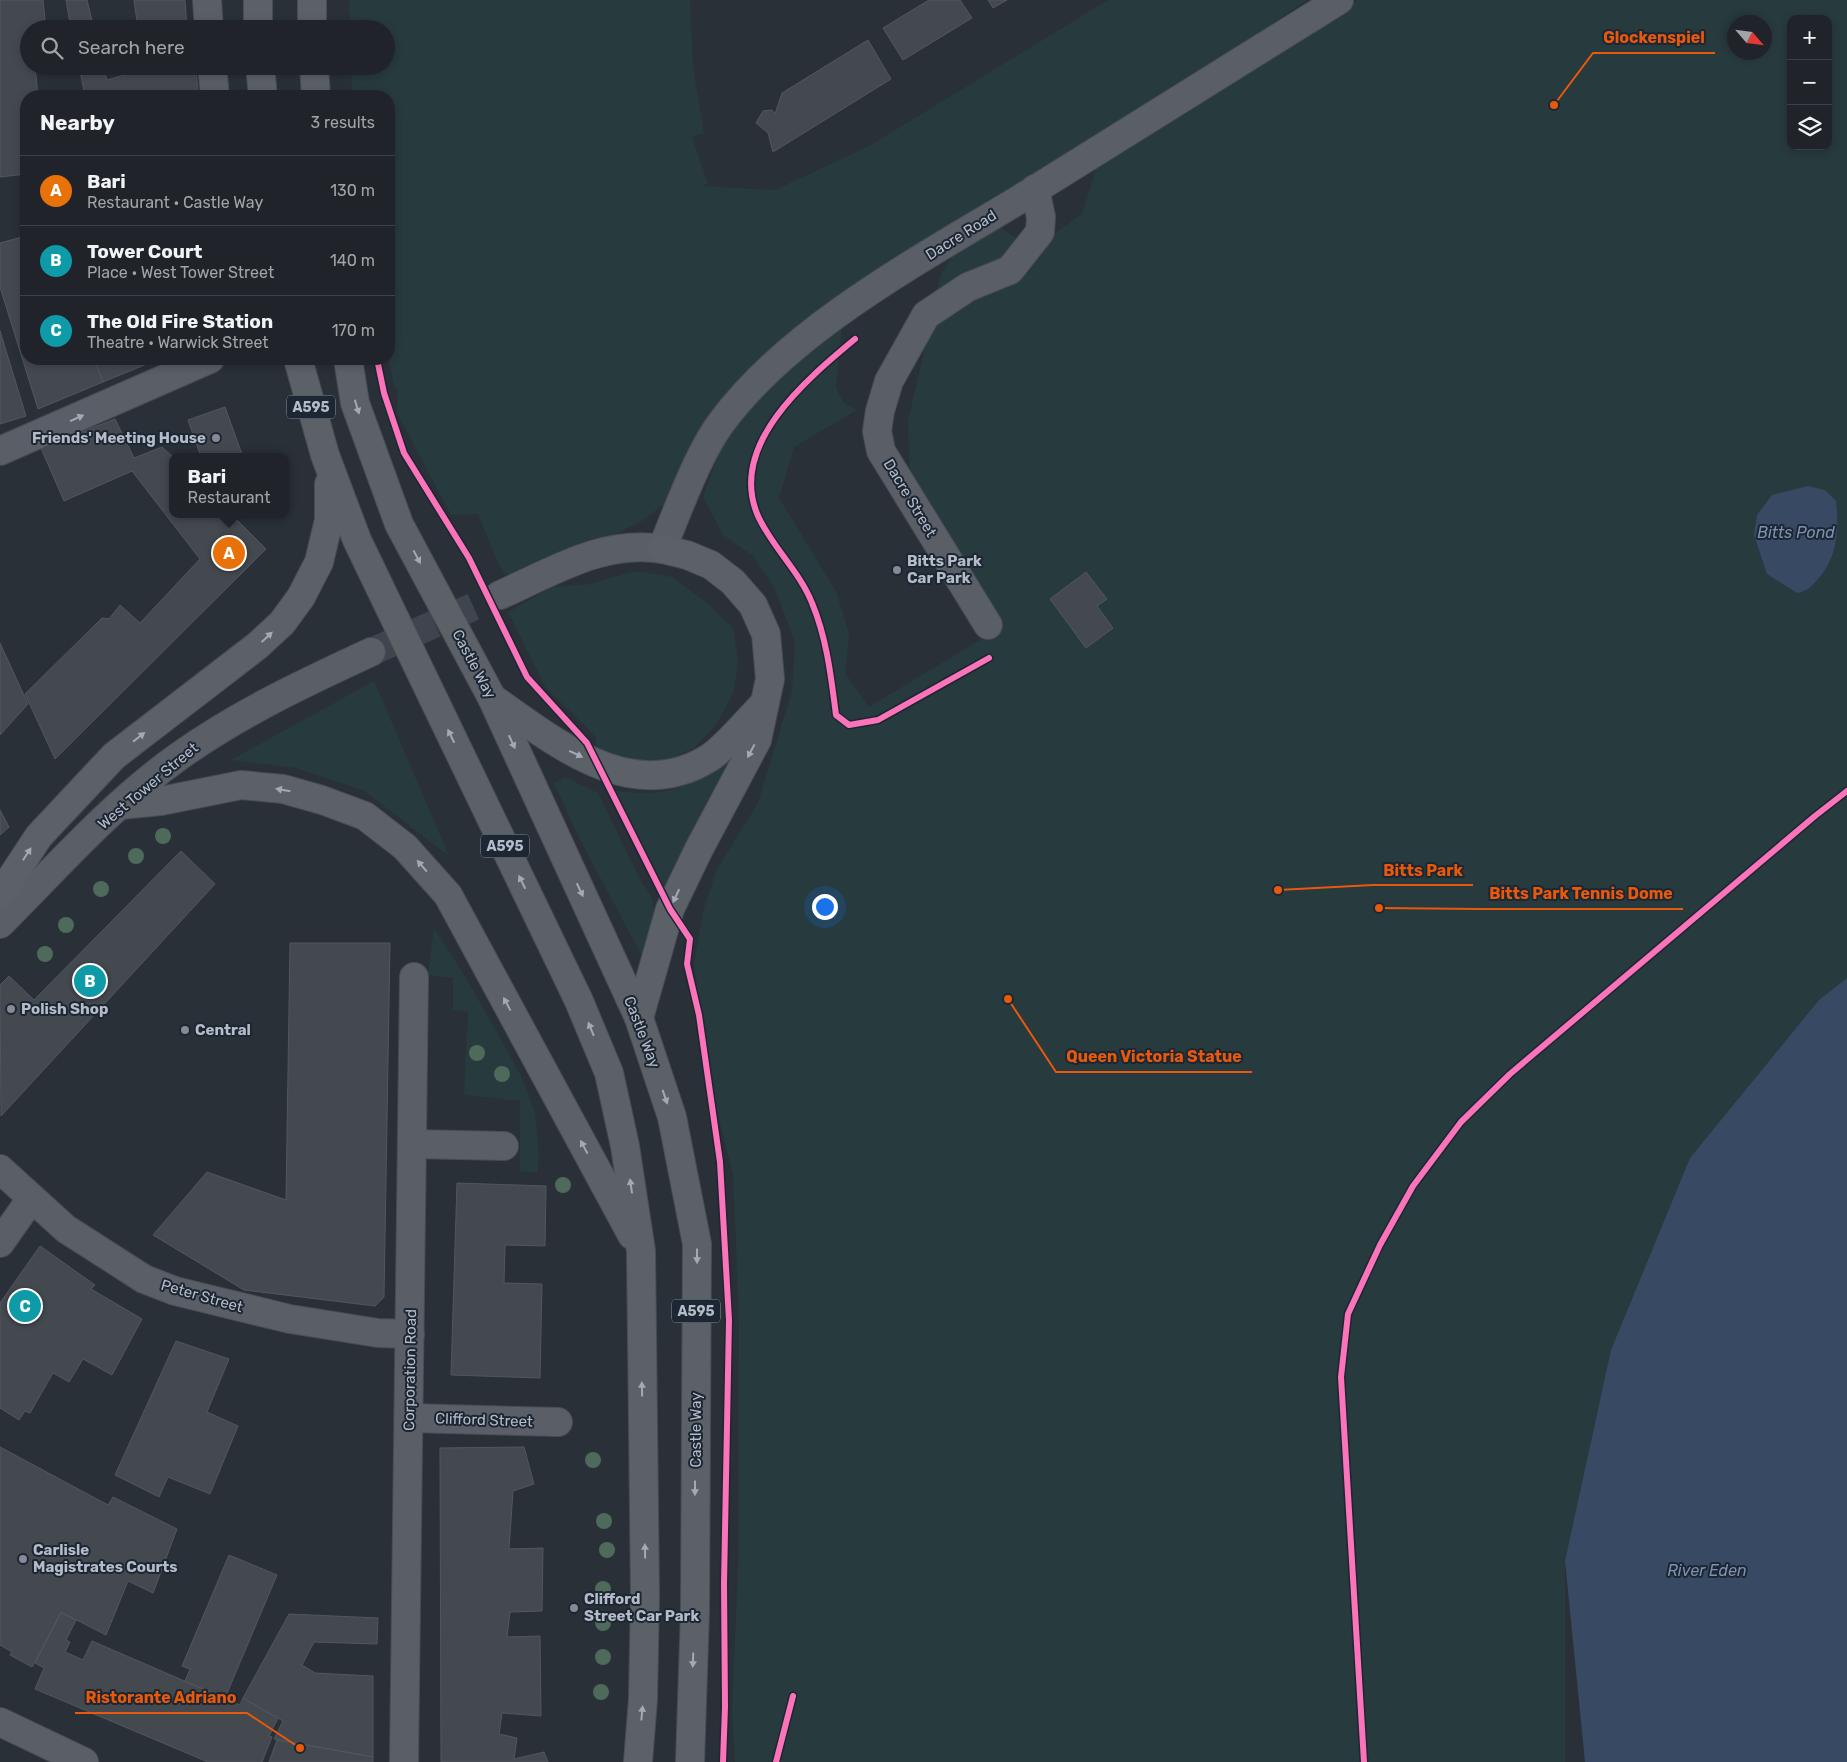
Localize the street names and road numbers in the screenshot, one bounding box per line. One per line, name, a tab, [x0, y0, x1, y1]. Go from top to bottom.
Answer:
street label: Dacre Road	[922, 206, 1000, 264]
road number: A595	[287, 396, 335, 418]
street label: Dacre Street	[880, 456, 940, 540]
street label: Castle Way	[448, 627, 500, 701]
street label: West Tower Street	[94, 739, 202, 833]
road number: A595	[481, 834, 529, 858]
street label: Castle Way	[620, 994, 664, 1070]
street label: Peter Street	[159, 1276, 245, 1316]
road number: A595	[672, 1300, 720, 1322]
street label: Corporation Road	[400, 1309, 420, 1431]
street label: Castle Way	[687, 1392, 705, 1468]
street label: Clifford Street	[435, 1409, 533, 1431]

